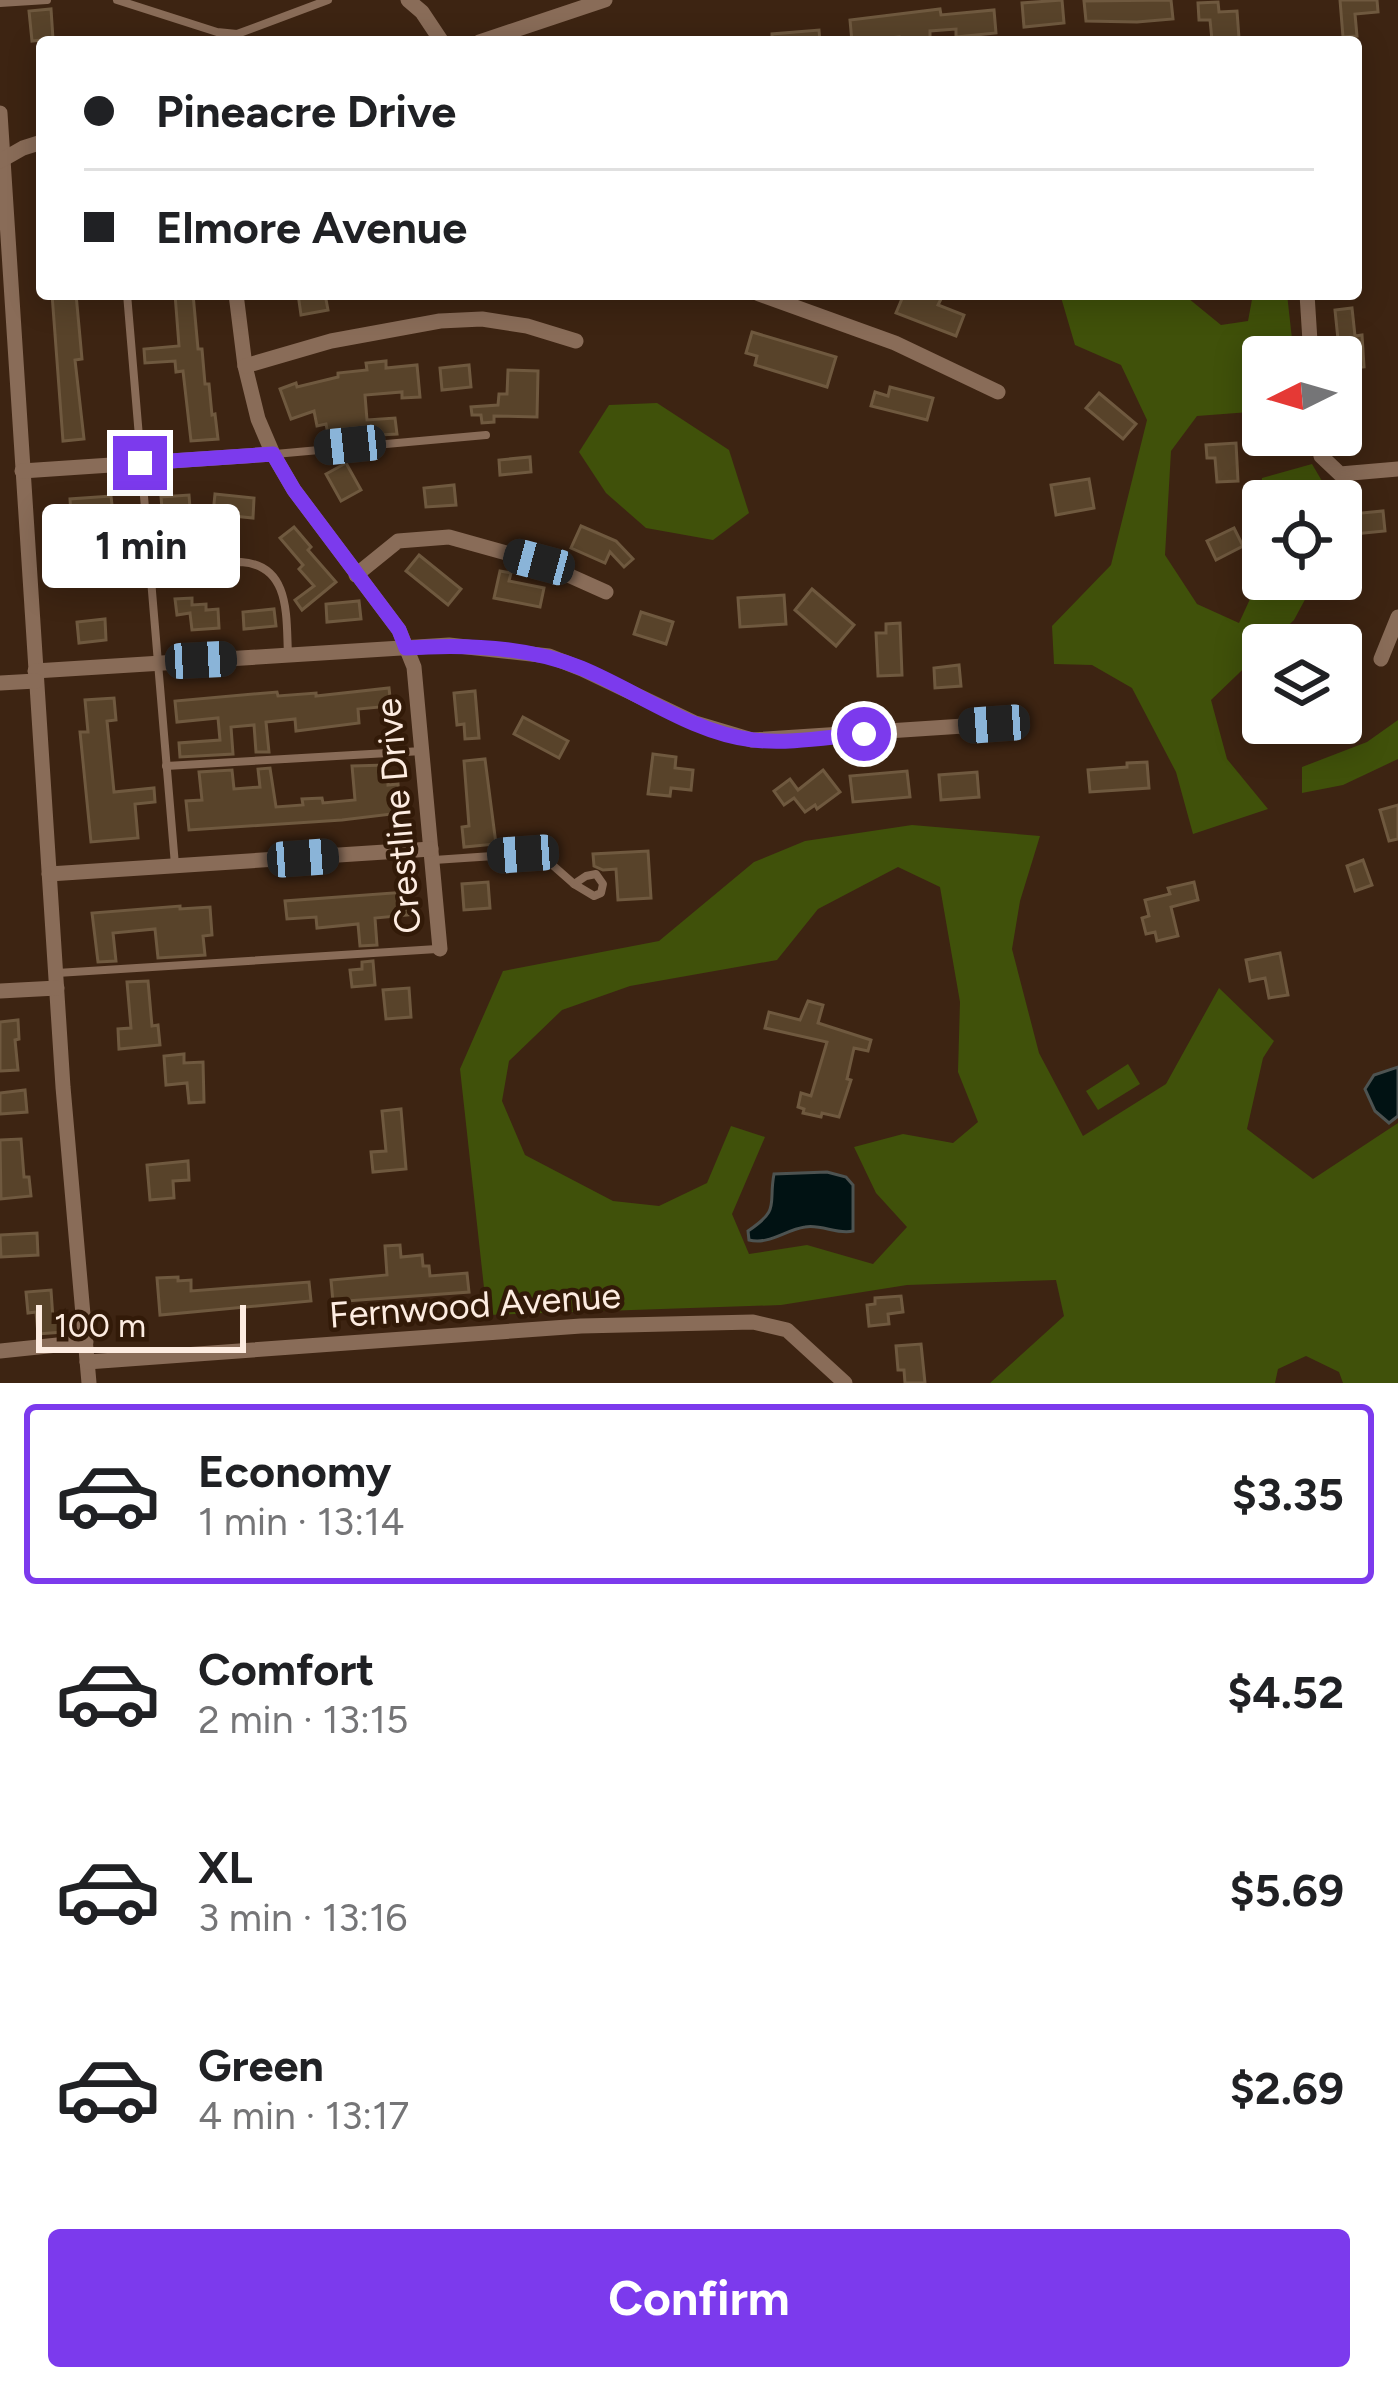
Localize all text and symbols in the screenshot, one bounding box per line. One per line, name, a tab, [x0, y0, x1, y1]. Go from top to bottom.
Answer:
text: Pineacre Drive	[156, 84, 456, 138]
text: Elmore Avenue	[156, 200, 467, 254]
north arrow	[1242, 336, 1362, 456]
map controls	[1242, 336, 1362, 744]
car	[312, 423, 388, 467]
route end	[113, 436, 167, 490]
button: locate	[1242, 480, 1362, 600]
callout: 1 min	[41, 505, 239, 589]
text: 1 min	[95, 522, 187, 569]
car	[500, 535, 578, 589]
button: layers	[1242, 624, 1362, 744]
car	[164, 640, 238, 680]
street label: Crestline Drive	[366, 696, 430, 936]
car	[957, 704, 1031, 744]
route start	[837, 707, 891, 761]
car	[486, 834, 560, 874]
car	[266, 838, 340, 878]
street label: Fernwood Avenue	[328, 1273, 622, 1337]
scale bar	[36, 1299, 246, 1352]
text: 100 m	[54, 1306, 146, 1345]
icon: car	[54, 1440, 162, 1548]
text: Economy	[198, 1444, 391, 1498]
text: $3.35	[1232, 1467, 1344, 1521]
text: 1 min · 13:14	[198, 1498, 404, 1545]
icon: car	[54, 1638, 162, 1746]
text: Comfort	[198, 1642, 374, 1696]
text: $4.52	[1227, 1665, 1344, 1719]
text: 2 min · 13:15	[198, 1696, 408, 1743]
icon: car	[54, 1836, 162, 1944]
text: XL	[198, 1840, 253, 1894]
text: $5.69	[1230, 1863, 1344, 1917]
text: 3 min · 13:16	[198, 1894, 407, 1941]
icon: car	[54, 2034, 162, 2142]
text: Green	[198, 2038, 324, 2092]
text: $2.69	[1230, 2061, 1344, 2115]
text: 4 min · 13:17	[198, 2092, 409, 2139]
button: Confirm	[48, 2229, 1350, 2367]

